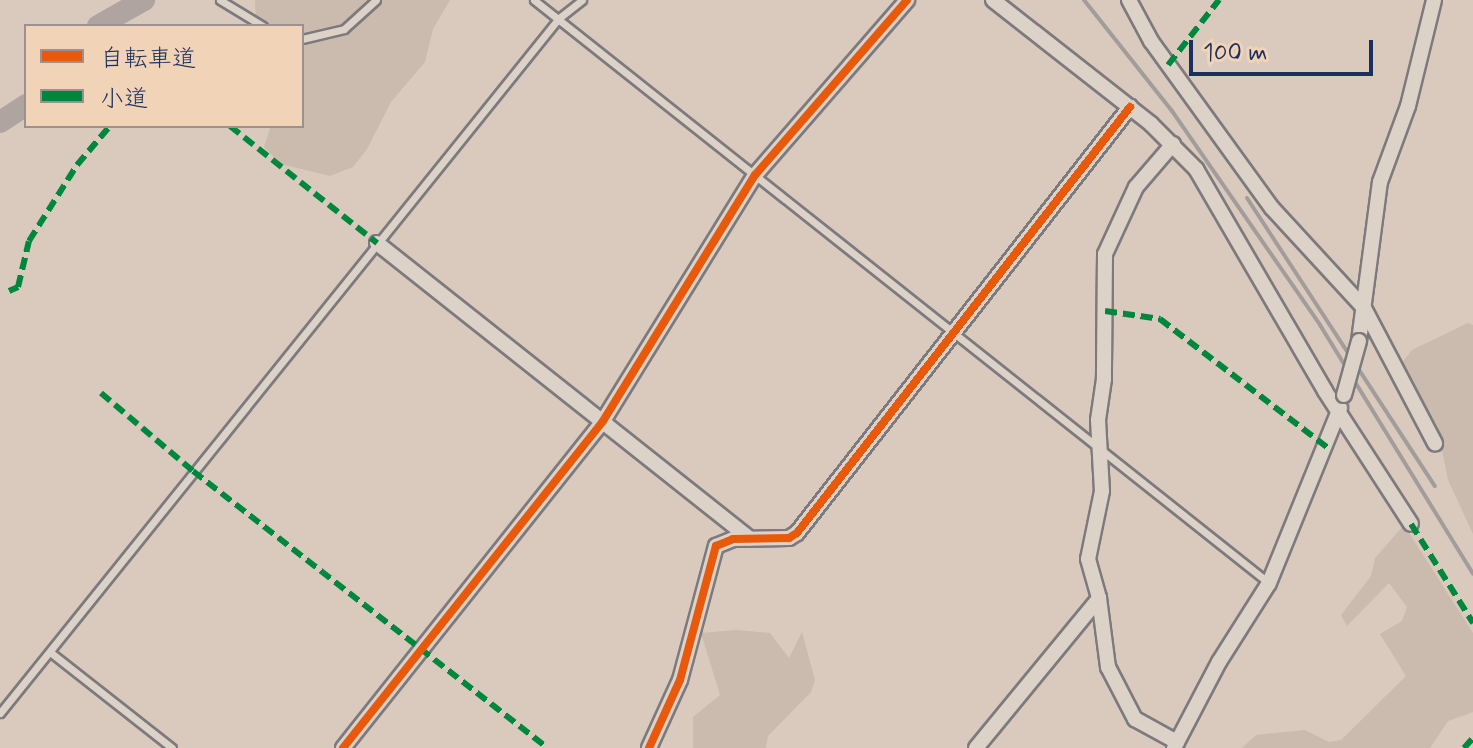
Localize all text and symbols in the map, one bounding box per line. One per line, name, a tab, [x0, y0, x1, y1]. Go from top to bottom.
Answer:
legend	[24, 24, 304, 128]
scale bar	[1193, 24, 1377, 74]
text: 100 m	[1203, 38, 1267, 69]
text: 自転車道	[100, 44, 196, 75]
text: 小道	[100, 84, 148, 115]

